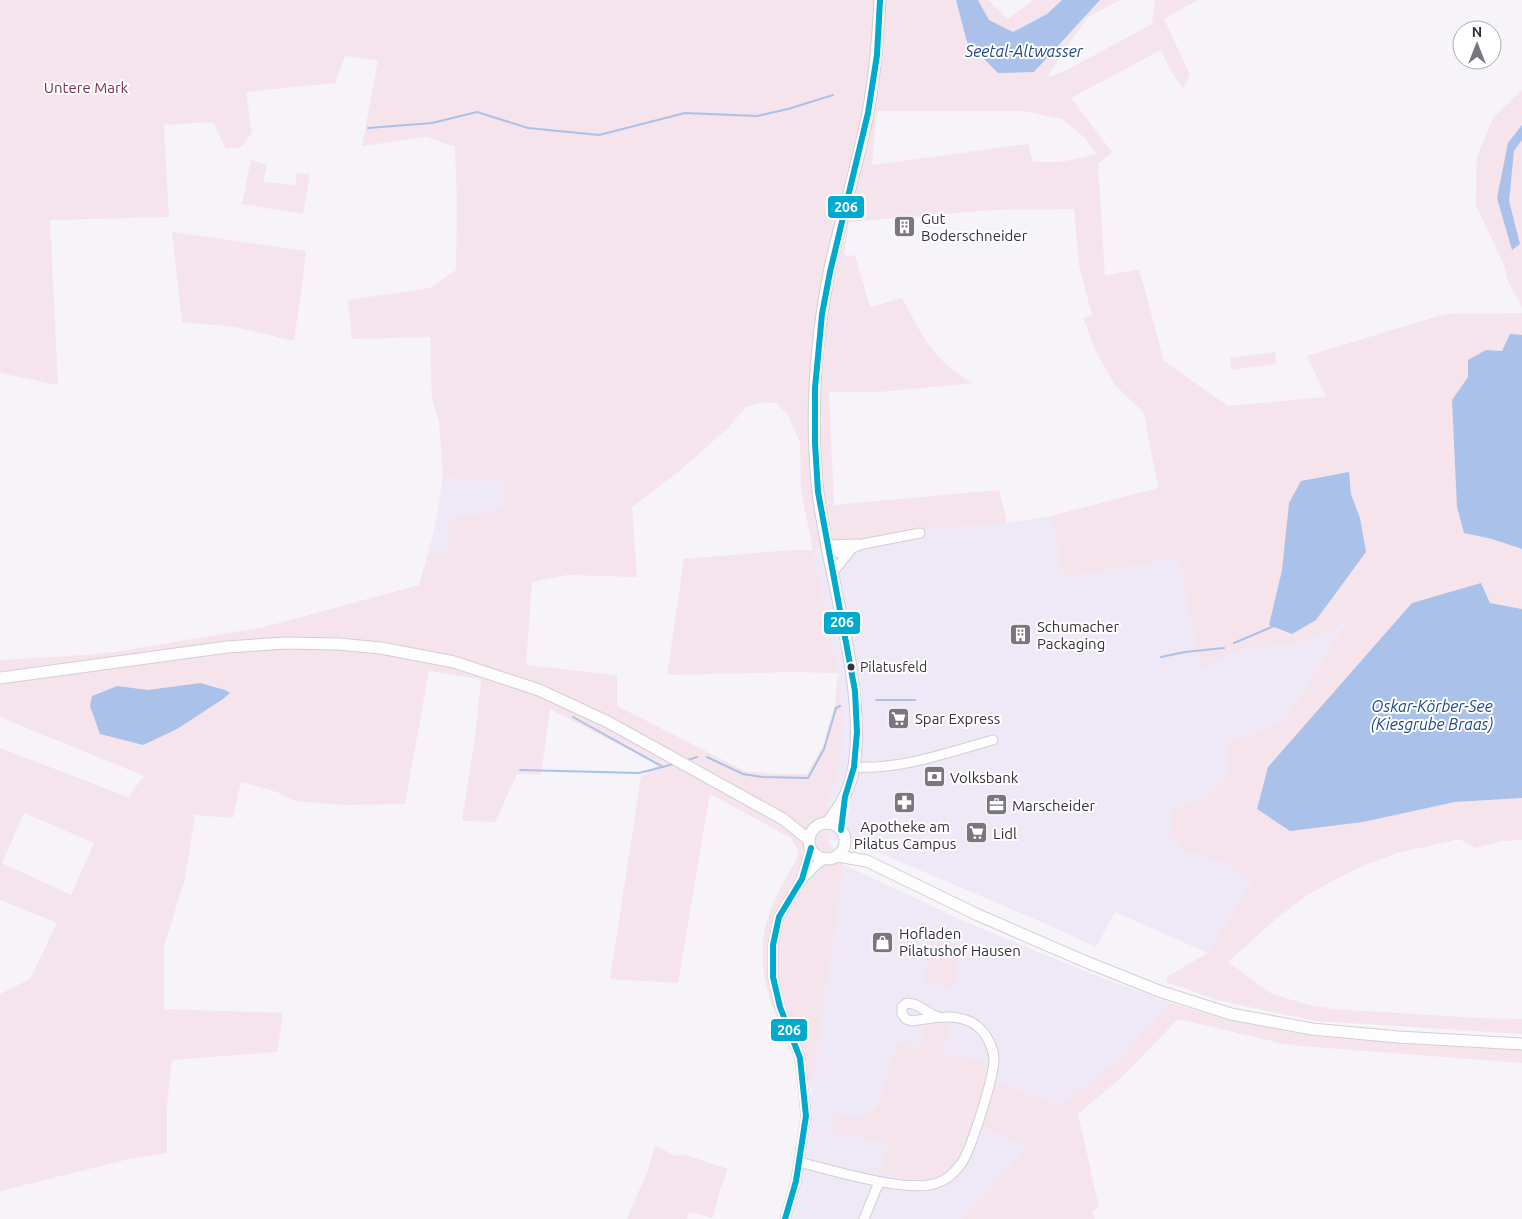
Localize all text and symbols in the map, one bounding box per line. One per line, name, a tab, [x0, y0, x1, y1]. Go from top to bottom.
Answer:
north arrow	[1452, 20, 1502, 70]
text: N	[1472, 24, 1482, 40]
water label: Seetal-Altwasser	[964, 42, 1084, 60]
park label: Untere Mark	[44, 79, 129, 96]
line badge: 206	[827, 195, 865, 219]
text: 206	[834, 199, 858, 215]
place label: Gut Boderschneider	[921, 210, 1028, 244]
building icon: Gut Boderschneider	[893, 215, 917, 239]
line badge: 206	[823, 611, 861, 635]
text: 206	[830, 614, 854, 630]
place label: Schumacher Packaging	[1037, 618, 1119, 652]
building icon: Schumacher Packaging	[1009, 623, 1033, 647]
place label: Pilatusfeld	[860, 659, 927, 675]
marker: Pilatusfeld	[846, 662, 856, 672]
water label: Oskar-Körber-See (Kiesgrube Braas)	[1371, 697, 1493, 734]
supermarket icon: Spar Express	[887, 706, 911, 730]
place label: Spar Express	[915, 710, 1000, 727]
bank icon: Volksbank	[922, 765, 946, 789]
place label: Volksbank	[950, 769, 1019, 786]
pharmacy icon: Apotheke am Pilatus Campus	[893, 791, 917, 815]
office icon: Marscheider	[984, 793, 1008, 817]
place label: Marscheider	[1012, 797, 1095, 814]
place label: Apotheke am Pilatus Campus	[854, 818, 956, 852]
supermarket icon: Lidl	[965, 821, 989, 845]
place label: Lidl	[993, 825, 1017, 842]
place label: Hofladen Pilatushof Hausen	[899, 925, 1021, 959]
shop icon: Hofladen Pilatushof Hausen	[871, 930, 895, 954]
line badge: 206	[770, 1018, 808, 1042]
text: 206	[777, 1022, 801, 1038]

